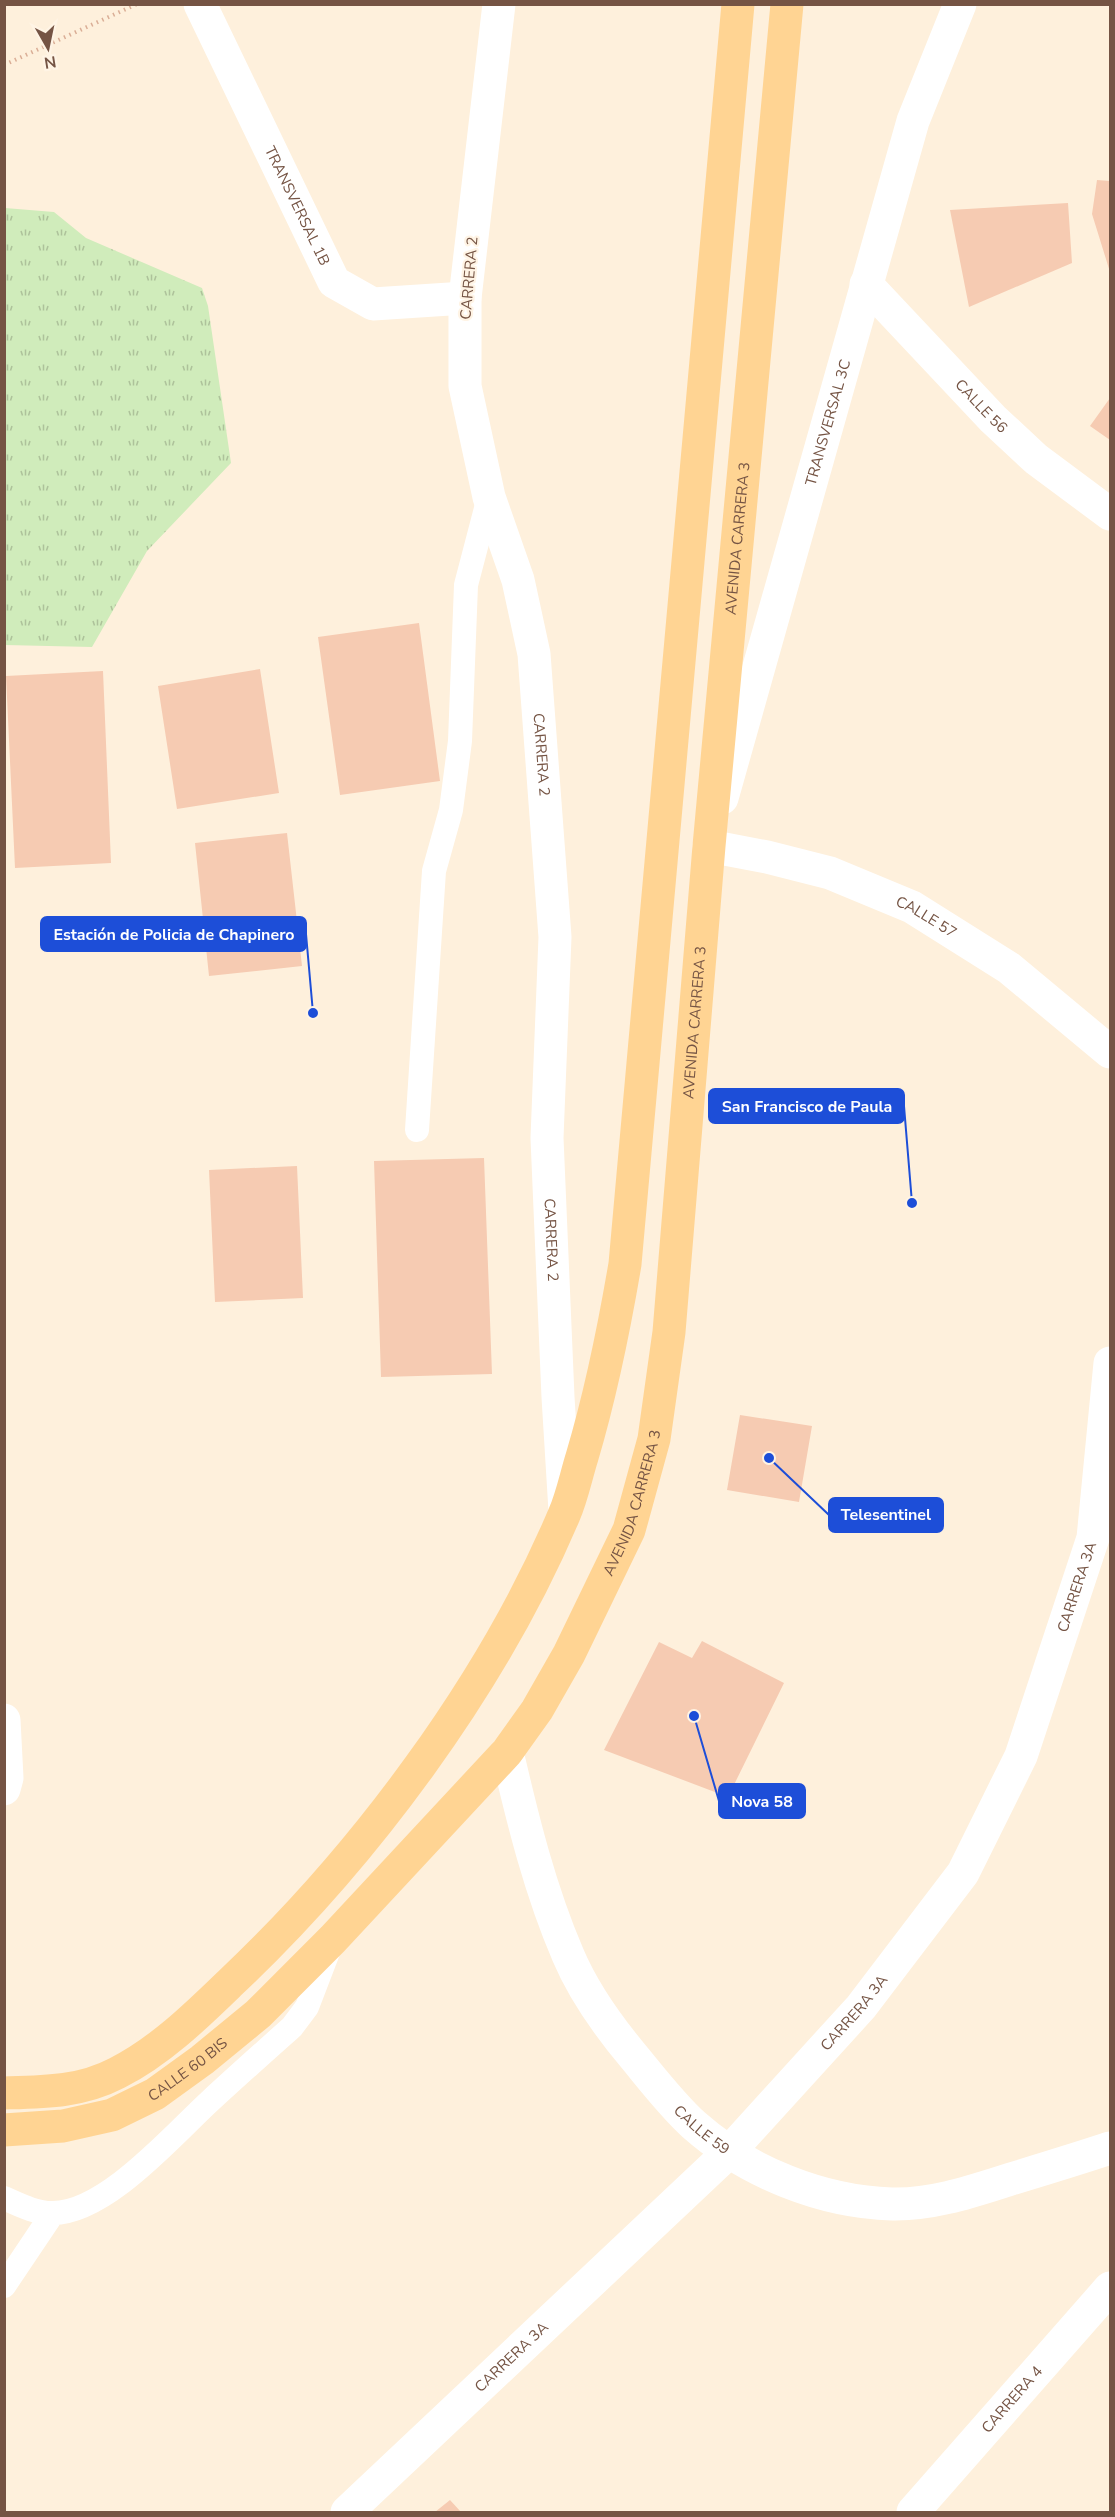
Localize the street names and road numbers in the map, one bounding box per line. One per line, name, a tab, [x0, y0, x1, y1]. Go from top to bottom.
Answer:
street label: TRANSVERSAL 1B	[260, 143, 335, 269]
street label: CARRERA 2	[455, 236, 483, 320]
street label: TRANSVERSAL 3C	[801, 357, 855, 488]
street label: CALLE 56	[951, 375, 1012, 438]
street label: AVENIDA CARRERA 3	[720, 461, 755, 616]
street label: CARRERA 2	[528, 712, 555, 797]
street label: CALLE 57	[893, 891, 961, 943]
street label: AVENIDA CARRERA 3	[678, 945, 711, 1100]
street label: CARRERA 2	[540, 1198, 563, 1282]
street label: AVENIDA CARRERA 3	[598, 1429, 665, 1579]
street label: CARRERA 3A	[1053, 1539, 1101, 1635]
street label: CARRERA 3A	[816, 1971, 892, 2055]
street label: CALLE 60 BIS	[145, 2033, 232, 2106]
street label: CALLE 59	[669, 2101, 734, 2159]
street label: CARRERA 3A	[470, 2317, 553, 2397]
street label: CARRERA 4	[977, 2361, 1047, 2437]

